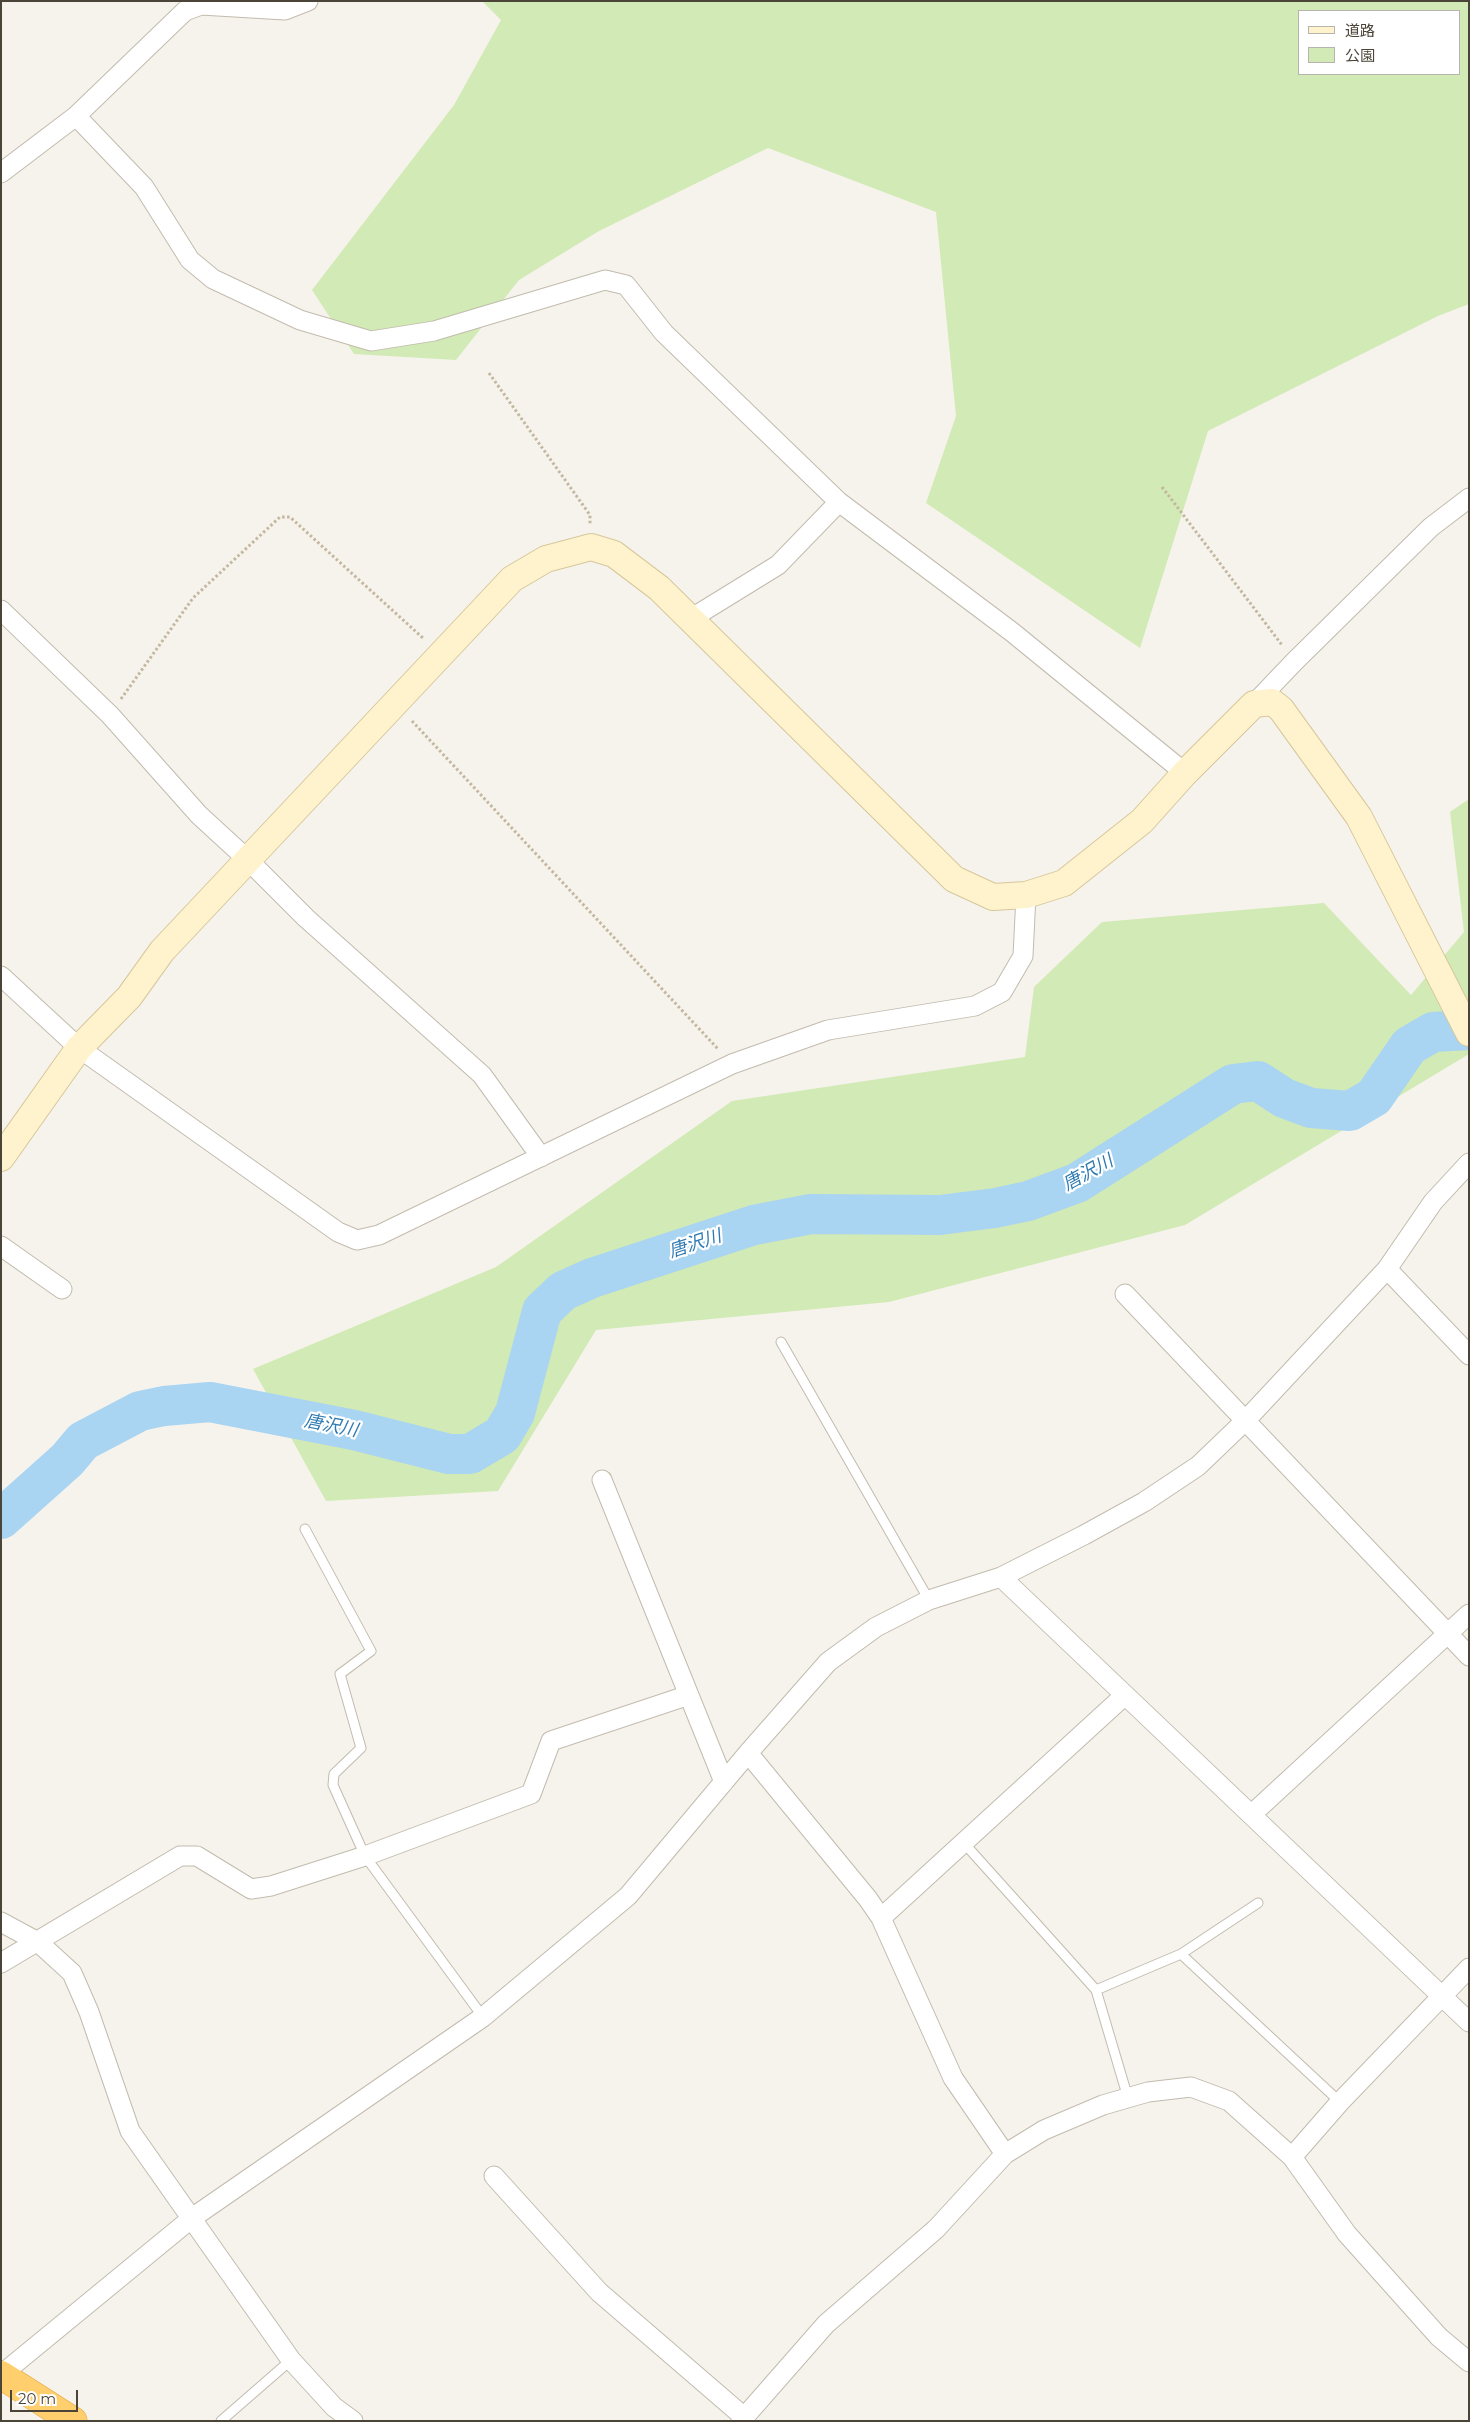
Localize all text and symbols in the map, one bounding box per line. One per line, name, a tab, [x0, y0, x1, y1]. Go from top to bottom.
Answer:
legend	[1298, 10, 1460, 75]
text: 道路	[1345, 21, 1375, 40]
text: 公園	[1345, 46, 1375, 65]
water label: 唐沢川	[1059, 1150, 1117, 1196]
water label: 唐沢川	[666, 1225, 724, 1263]
water label: 唐沢川	[302, 1410, 360, 1442]
scale bar	[12, 2380, 80, 2412]
text: 20 m	[18, 2389, 56, 2408]

